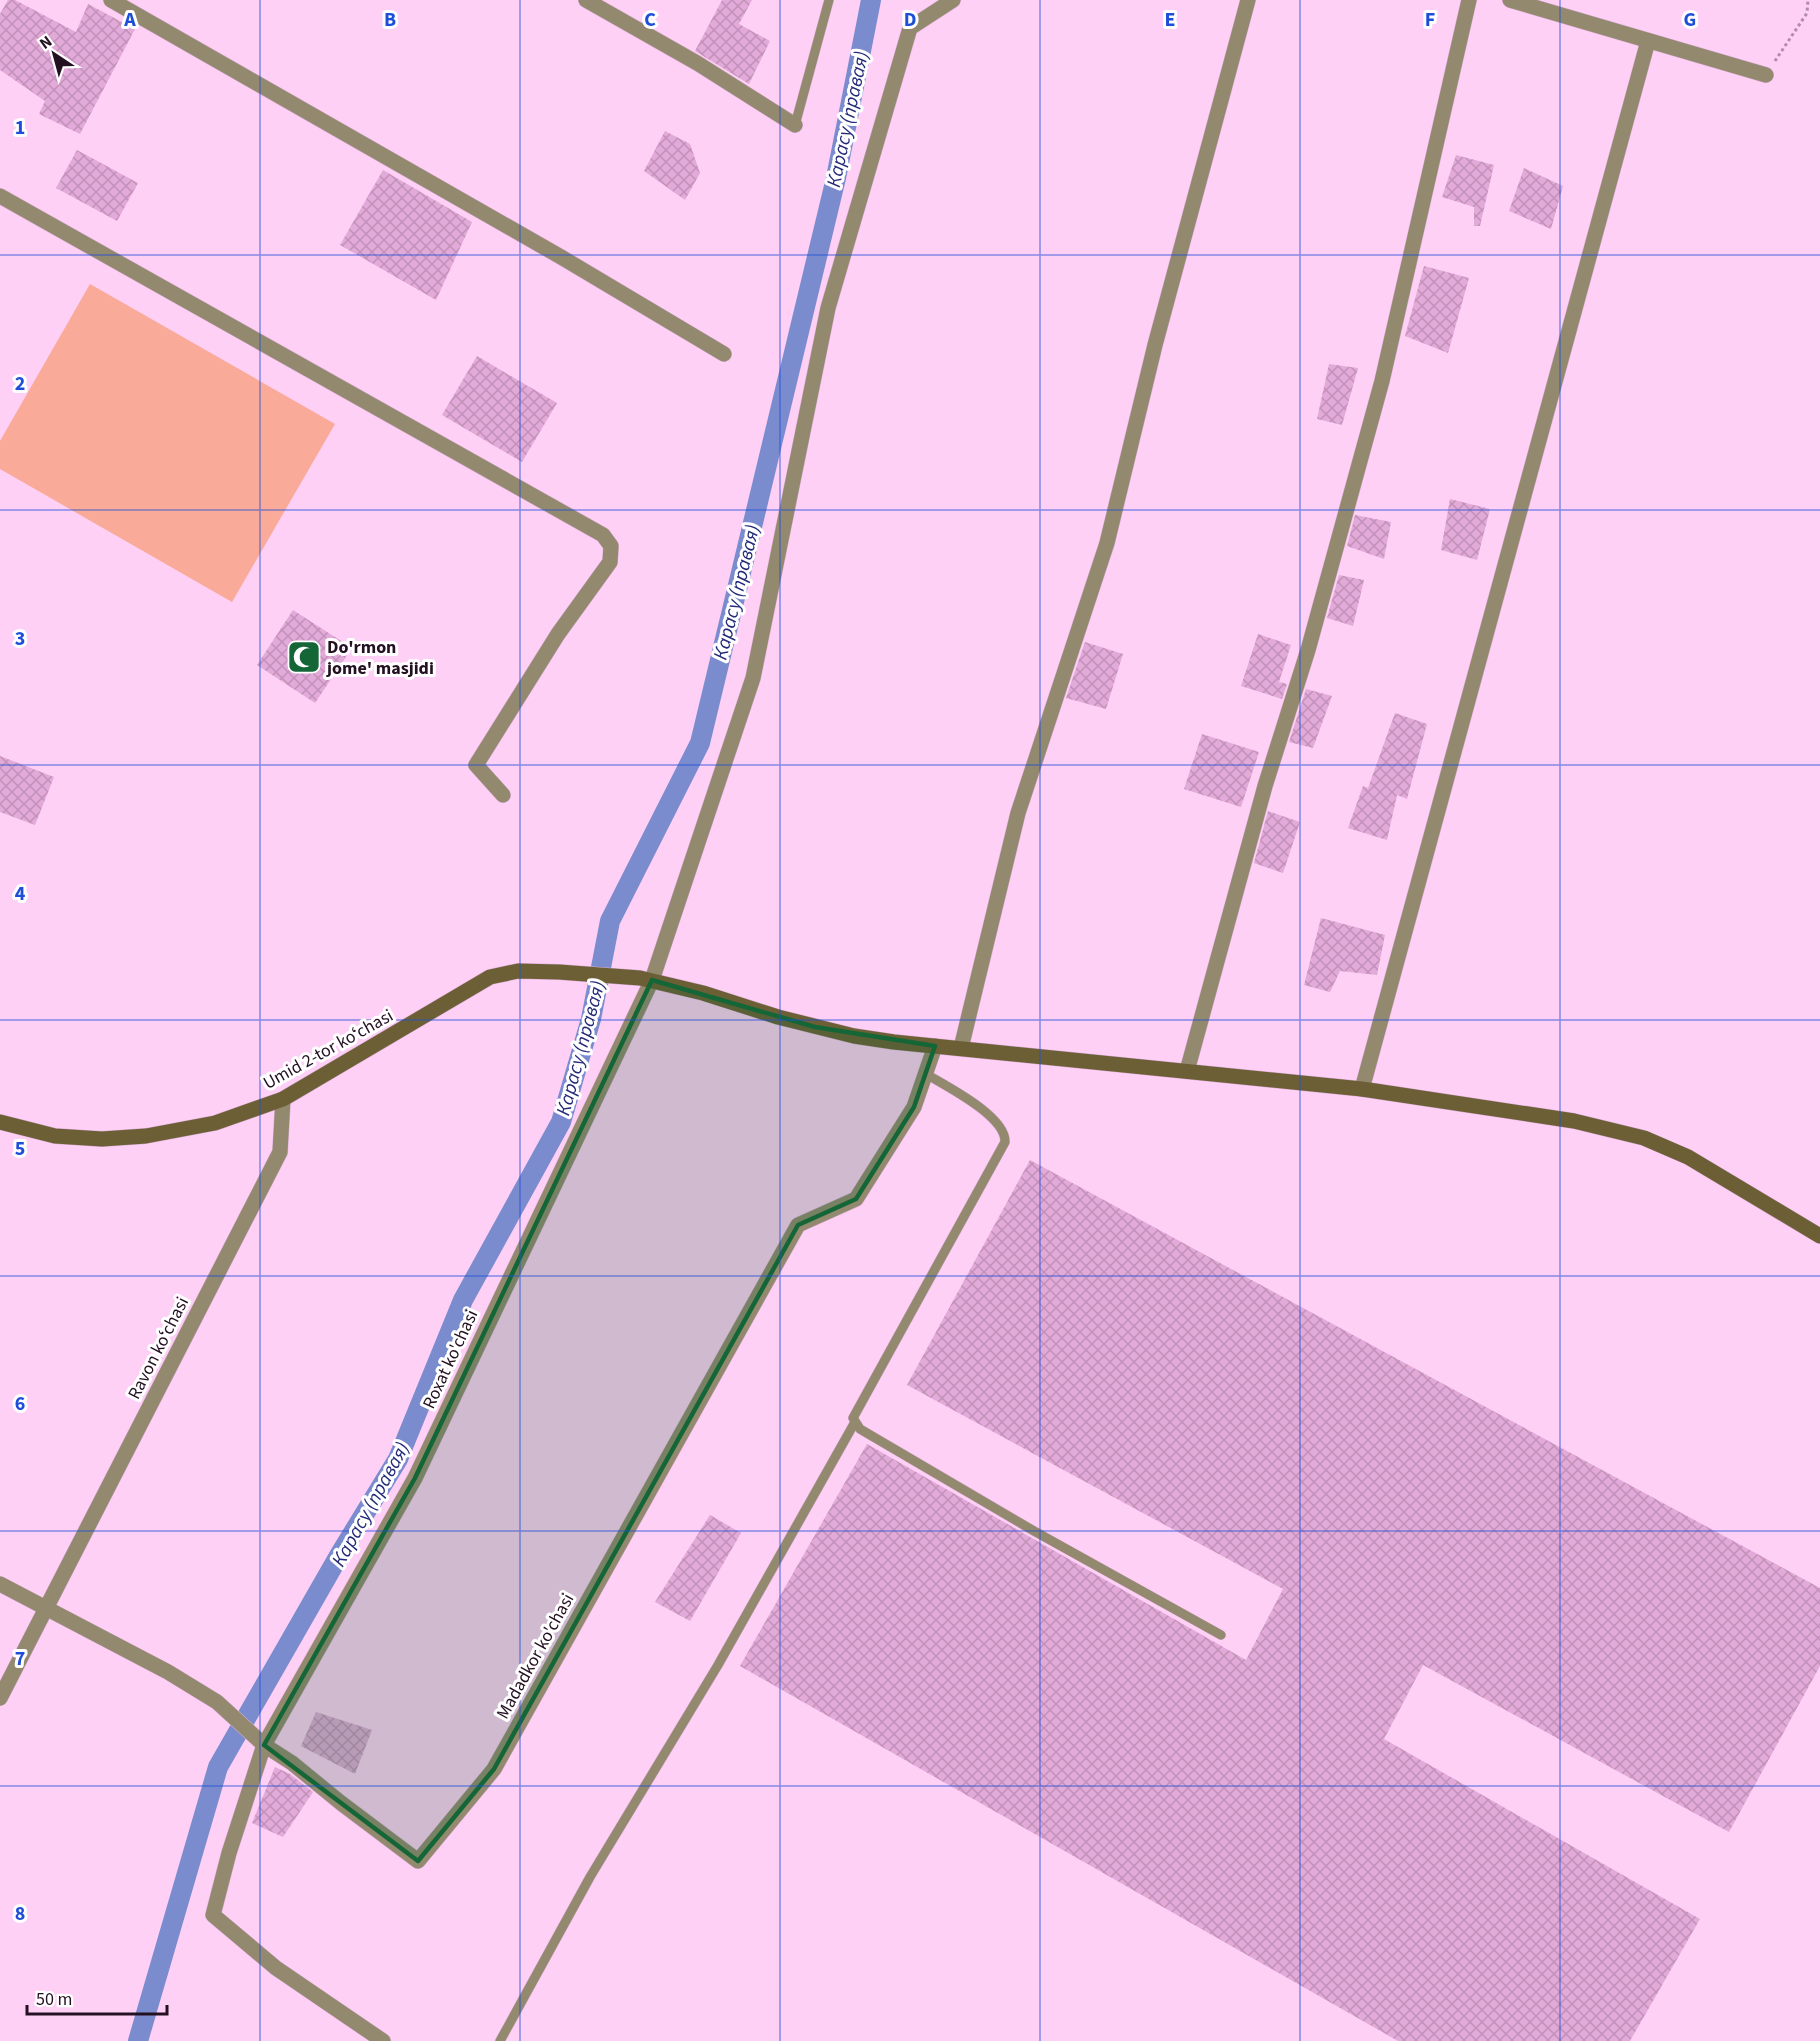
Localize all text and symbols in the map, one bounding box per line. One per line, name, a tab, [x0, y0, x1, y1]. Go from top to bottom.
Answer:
text: A	[123, 6, 136, 34]
text: B	[384, 6, 396, 34]
text: C	[644, 6, 656, 34]
text: D	[904, 6, 916, 34]
text: E	[1165, 6, 1175, 34]
text: F	[1425, 6, 1435, 34]
text: G	[1684, 6, 1696, 34]
north arrow	[24, 24, 84, 84]
text: N	[35, 31, 57, 55]
water label: Карасу (правая)	[820, 49, 876, 190]
text: 1	[15, 114, 25, 142]
text: 2	[15, 370, 25, 398]
water label: Карасу (правая)	[707, 522, 767, 663]
text: 3	[15, 625, 25, 653]
place label: Do'rmon jome' masjidi	[326, 635, 434, 681]
mosque icon: Do'rmon jome' masjidi	[286, 639, 322, 675]
text: 4	[15, 880, 26, 908]
water label: Карасу (правая)	[550, 978, 612, 1119]
street label: Umid 2-tor koʻchasi	[259, 1003, 398, 1096]
text: 5	[15, 1135, 25, 1163]
street label: Ravon koʻchasi	[122, 1293, 195, 1404]
street label: Roxat ko'chasi	[417, 1306, 484, 1413]
text: 6	[15, 1390, 25, 1418]
water label: Карасу (правая)	[325, 1437, 417, 1572]
street label: Madadkor ko'chasi	[491, 1589, 580, 1724]
text: 7	[15, 1645, 25, 1673]
text: 8	[15, 1900, 25, 1928]
scale bar	[27, 1978, 166, 2016]
text: 50 m	[36, 1987, 72, 2012]

